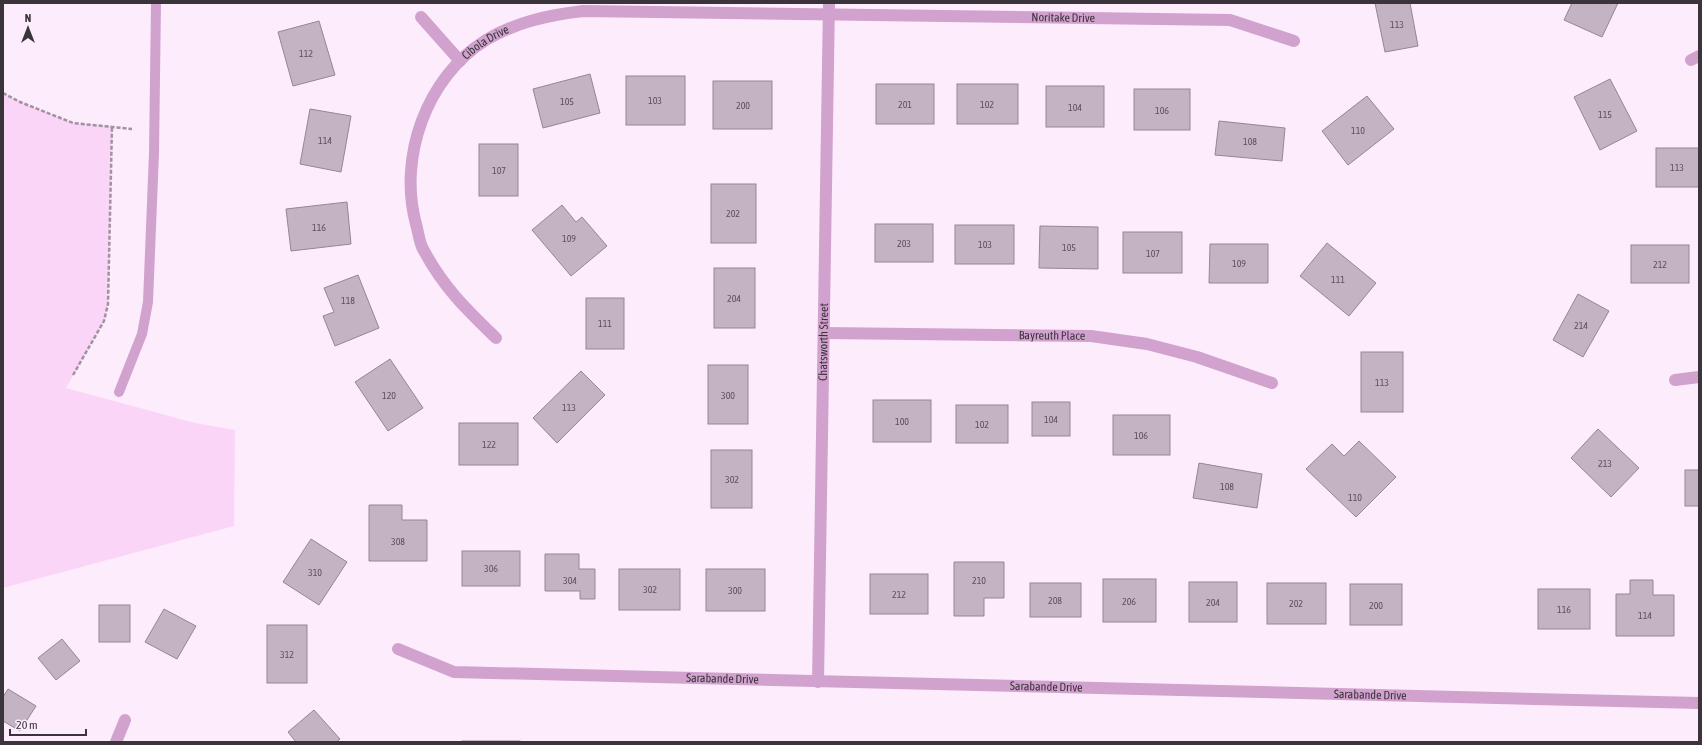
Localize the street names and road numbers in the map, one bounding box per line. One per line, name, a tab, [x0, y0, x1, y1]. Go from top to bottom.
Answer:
street label: Noritake Drive	[1031, 10, 1095, 25]
street label: Cibola Drive	[459, 22, 511, 62]
street label: Chatsworth Street	[816, 302, 831, 381]
street label: Bayreuth Place	[1019, 328, 1085, 343]
street label: Sarabande Drive	[686, 671, 759, 687]
street label: Sarabande Drive	[1010, 679, 1083, 695]
street label: Sarabande Drive	[1334, 687, 1407, 703]

